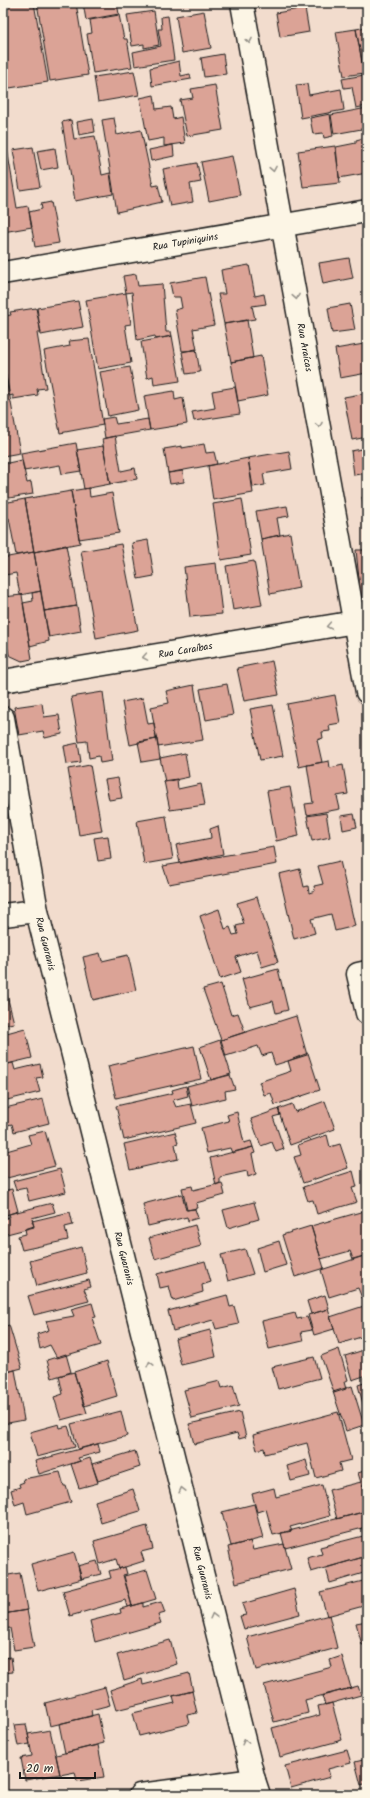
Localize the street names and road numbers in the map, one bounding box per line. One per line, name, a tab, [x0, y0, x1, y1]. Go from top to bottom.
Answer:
street label: Rua Tupiniquins	[151, 228, 220, 255]
street label: Rua Araícas	[292, 322, 317, 374]
street label: Rua Caraíbas	[157, 638, 214, 663]
street label: Rua Guaranis	[31, 915, 60, 973]
street label: Rua Guaranis	[109, 1230, 138, 1288]
street label: Rua Guaranis	[188, 1544, 217, 1602]

